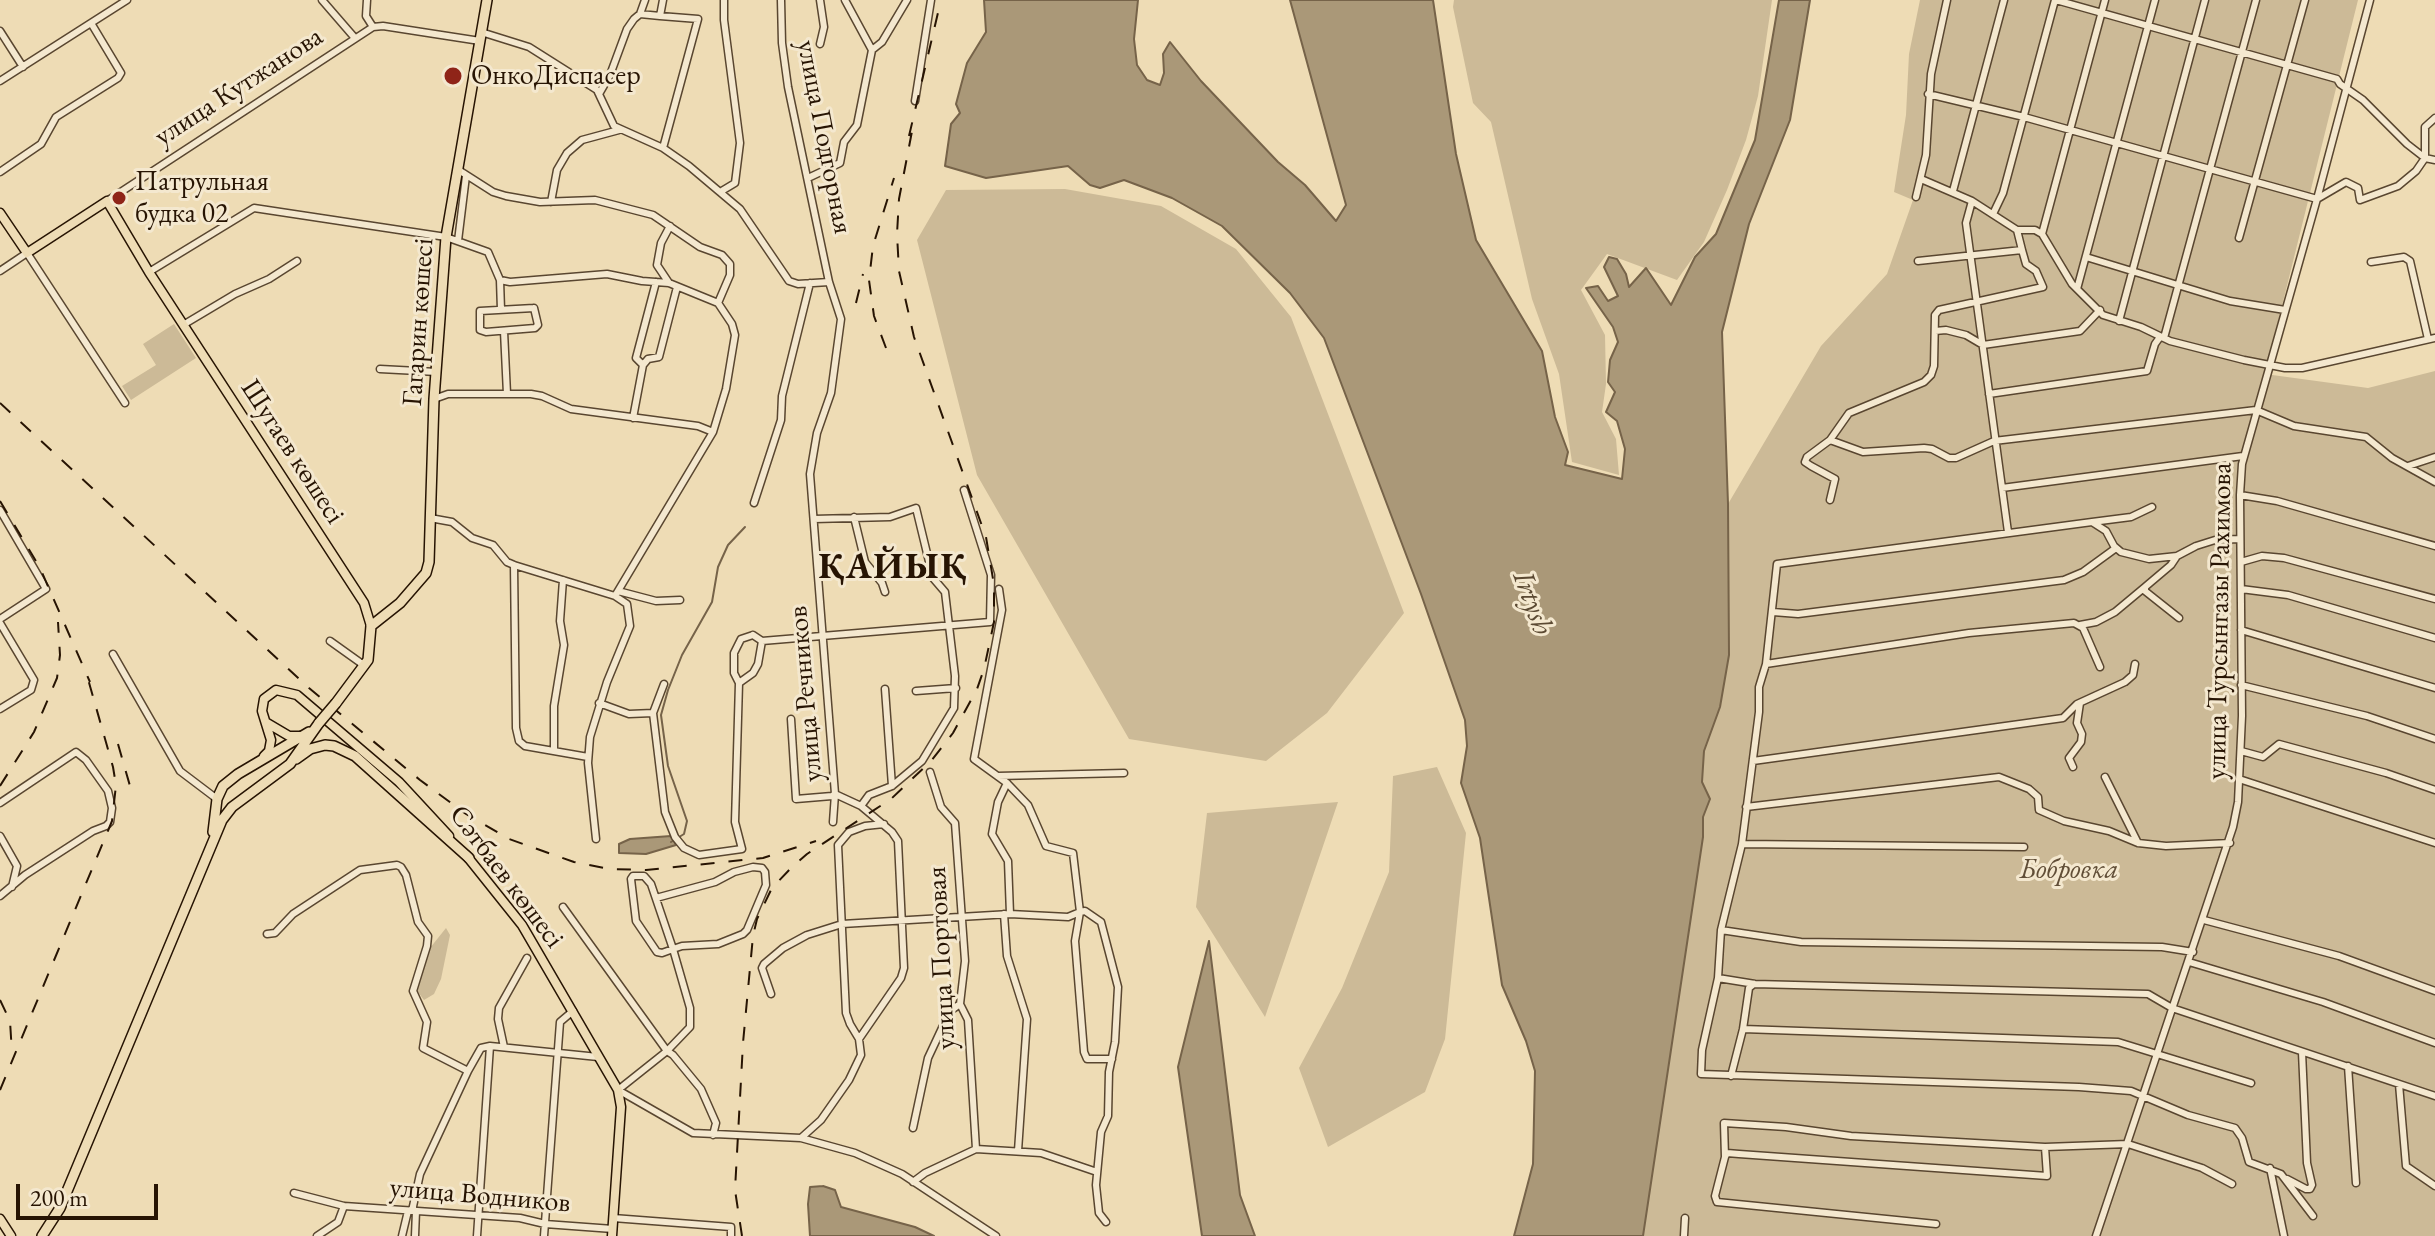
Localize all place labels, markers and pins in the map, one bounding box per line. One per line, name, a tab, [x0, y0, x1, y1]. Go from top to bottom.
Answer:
place label: ОнкоДиспасер	[471, 59, 641, 93]
marker: ОнкоДиспасер	[442, 65, 464, 87]
place label: Патрульная будка 02	[135, 165, 269, 231]
marker: Патрульная будка 02	[110, 189, 128, 207]

